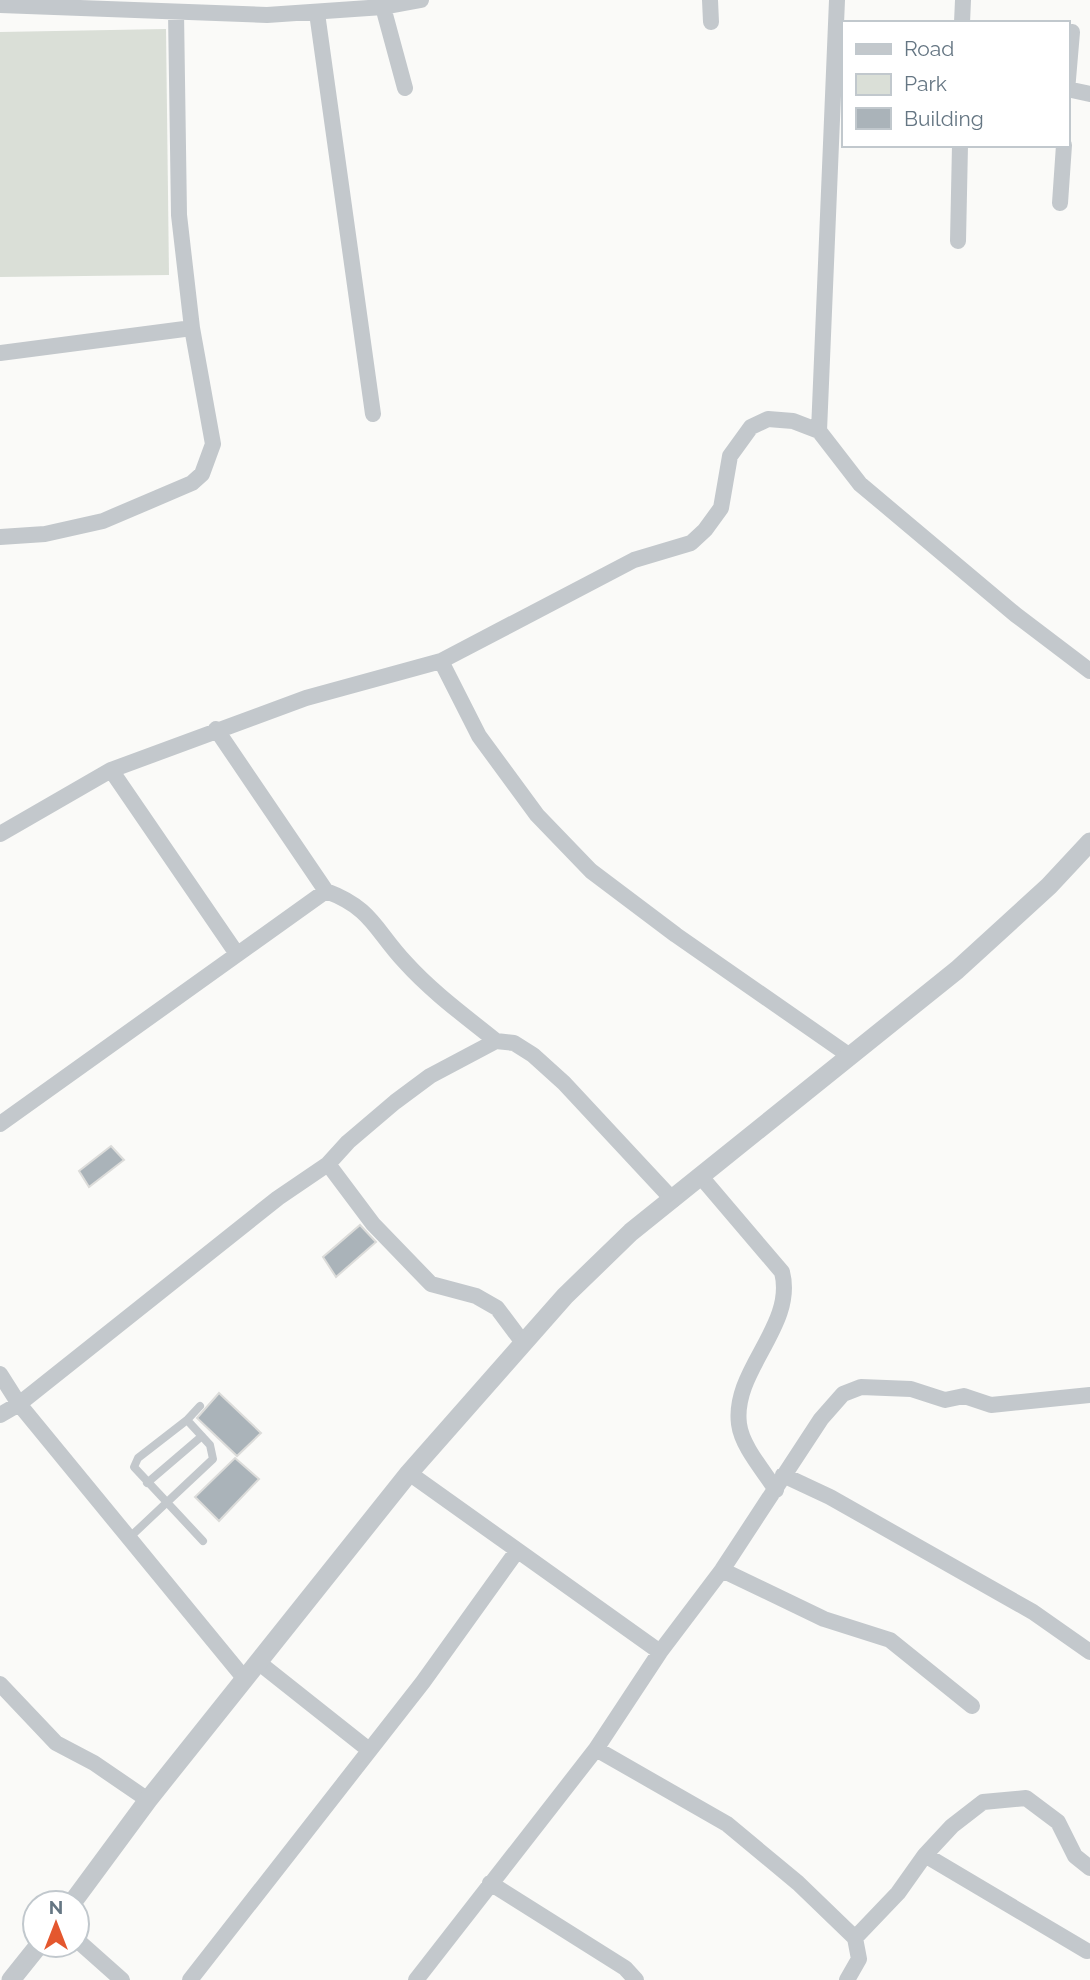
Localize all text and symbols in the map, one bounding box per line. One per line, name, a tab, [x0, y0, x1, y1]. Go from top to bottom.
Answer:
legend	[842, 21, 1069, 147]
text: Road	[904, 36, 954, 61]
text: Park	[904, 71, 947, 96]
text: Building	[904, 106, 984, 131]
north arrow	[21, 1889, 91, 1959]
text: N	[49, 1896, 63, 1918]

